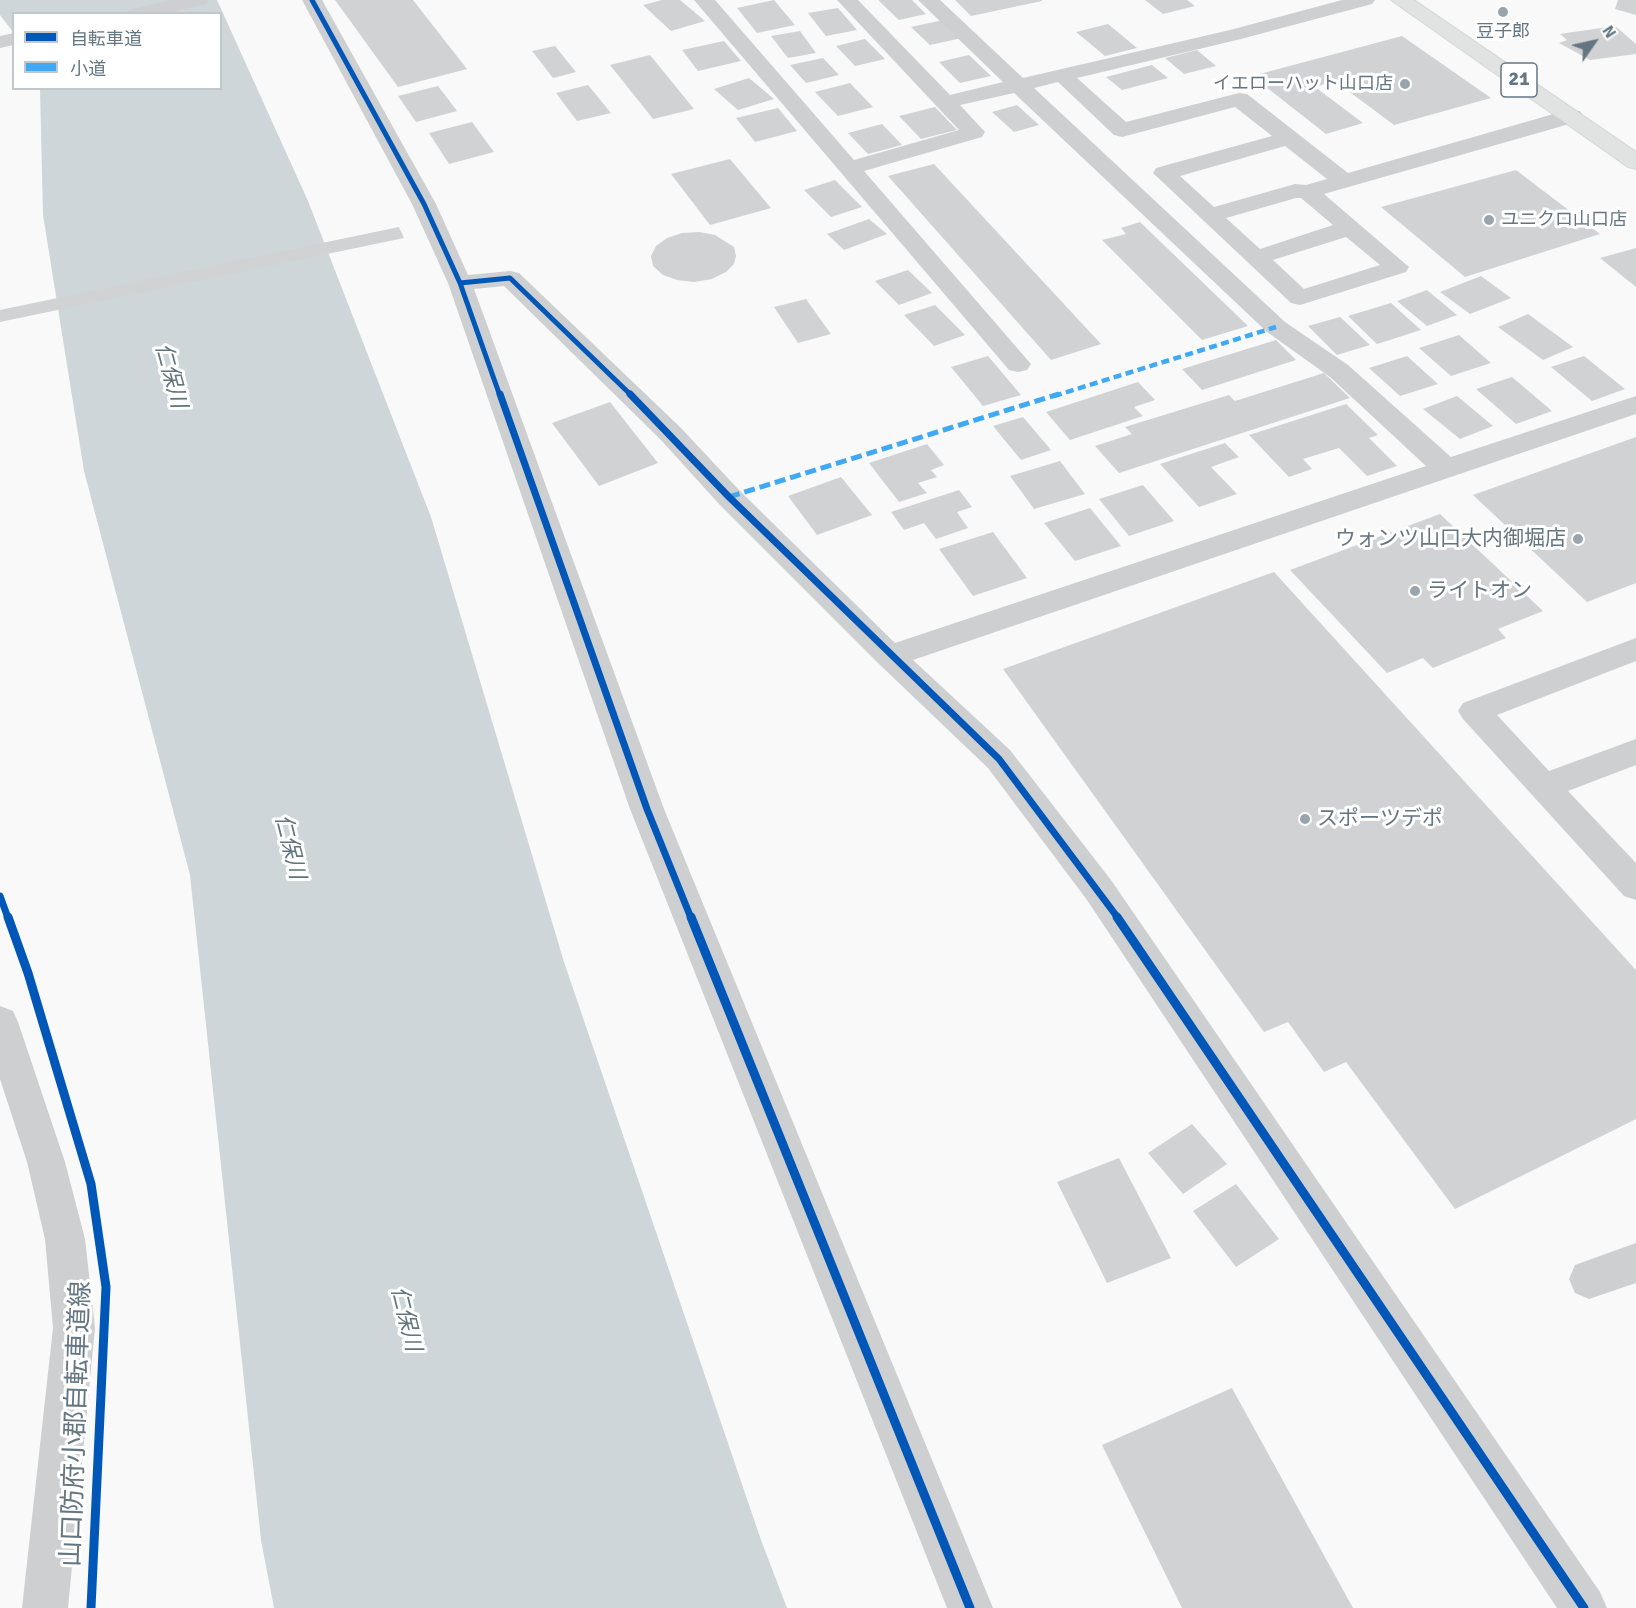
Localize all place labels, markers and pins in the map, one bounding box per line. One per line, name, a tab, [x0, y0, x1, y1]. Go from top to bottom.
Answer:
marker: 豆子郎	[1496, 5, 1510, 19]
place label: 豆子郎	[1476, 21, 1530, 43]
place label: イエローハット山口店	[1213, 73, 1393, 95]
marker: イエローハット山口店	[1398, 77, 1412, 91]
place label: ユニクロ山口店	[1501, 209, 1627, 231]
marker: ユニクロ山口店	[1482, 213, 1496, 227]
place label: ウォンツ山口大内御堀店	[1335, 526, 1566, 552]
marker: ウォンツ山口大内御堀店	[1571, 532, 1585, 546]
place label: ライトオン	[1427, 578, 1532, 604]
marker: ライトオン	[1408, 584, 1422, 598]
place label: スポーツデポ	[1317, 806, 1443, 832]
marker: スポーツデポ	[1298, 812, 1312, 826]

